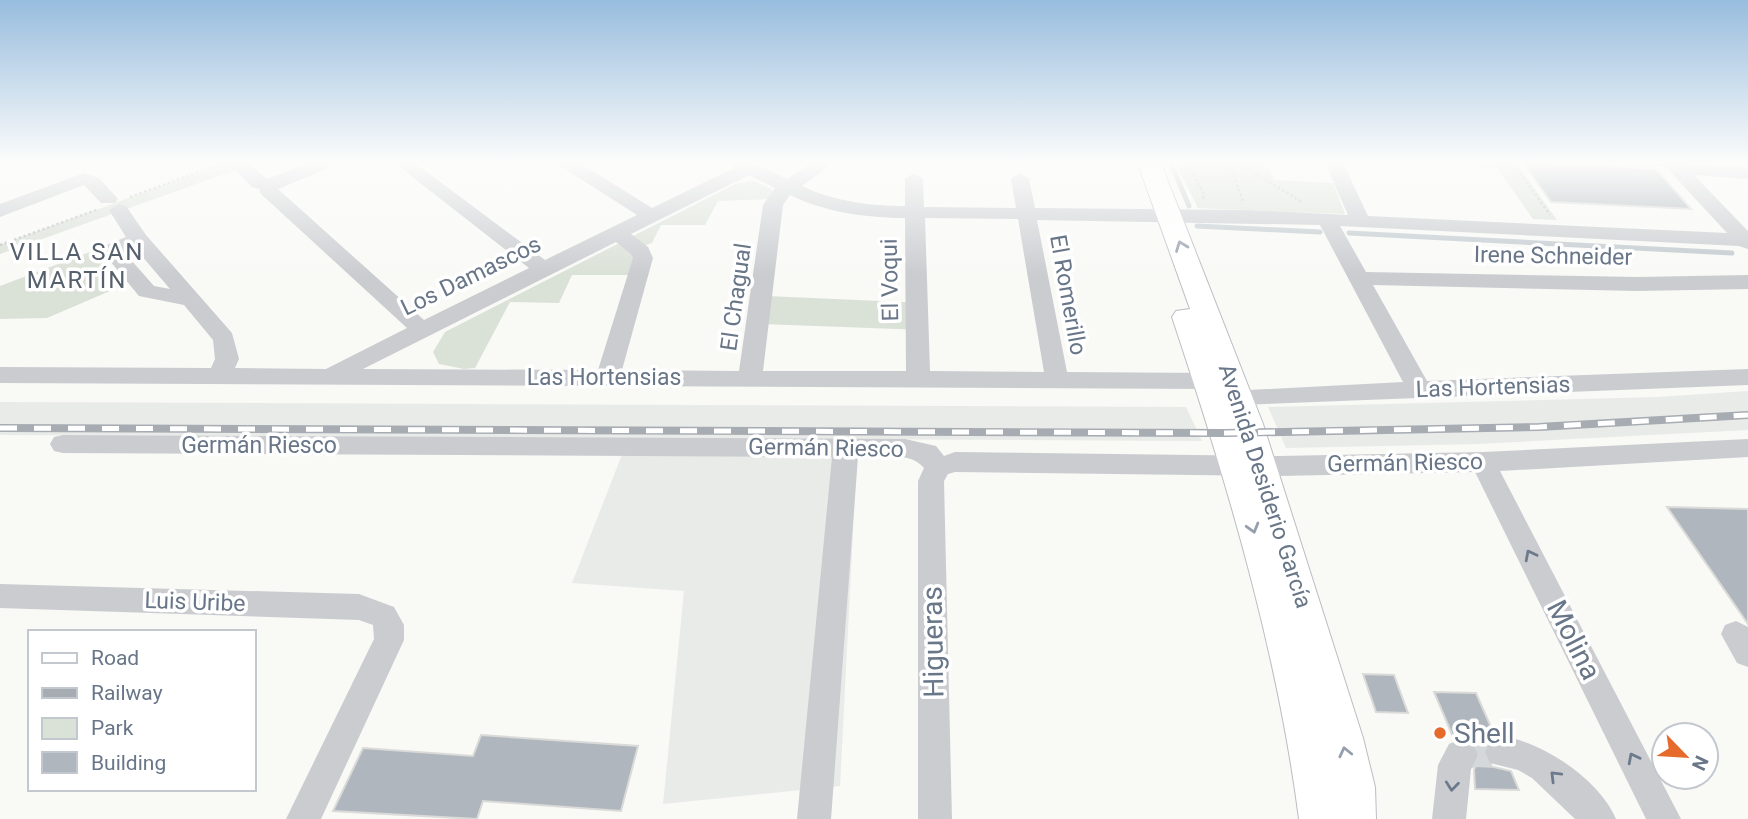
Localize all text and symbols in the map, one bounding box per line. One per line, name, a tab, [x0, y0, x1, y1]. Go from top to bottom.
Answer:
street label: Los Damascos	[397, 230, 545, 322]
street label: El Romerillo	[1044, 233, 1092, 357]
district label: VILLA SAN MARTÍN	[10, 238, 144, 294]
street label: El Voqui	[876, 238, 904, 322]
one-way arrow	[1175, 240, 1189, 253]
street label: Irene Schneider	[1474, 241, 1633, 271]
street label: El Chagual	[715, 242, 757, 352]
street label: Avenida Desiderio García	[1213, 360, 1317, 612]
street label: Las Hortensias	[527, 364, 681, 391]
street label: Las Hortensias	[1415, 371, 1571, 403]
street label: Germán Riesco	[181, 432, 337, 459]
street label: Germán Riesco	[748, 433, 904, 463]
street label: Germán Riesco	[1327, 448, 1483, 478]
one-way arrow	[1245, 522, 1259, 534]
one-way arrow	[1525, 550, 1539, 562]
street label: Higueras	[916, 586, 950, 698]
street label: Luis Uribe	[144, 587, 246, 617]
street label: Molina	[1540, 595, 1608, 685]
legend	[28, 630, 256, 791]
text: Road	[91, 646, 139, 670]
text: Railway	[91, 681, 163, 705]
text: Park	[91, 716, 134, 740]
place label: Shell	[1454, 717, 1515, 750]
north arrow	[1650, 721, 1720, 791]
marker: Shell	[1432, 725, 1448, 741]
one-way arrow	[1339, 746, 1353, 758]
text: Building	[91, 751, 166, 775]
text: N	[1687, 752, 1713, 774]
one-way arrow	[1627, 753, 1641, 765]
one-way arrow	[1551, 772, 1564, 785]
one-way arrow	[1445, 780, 1460, 792]

